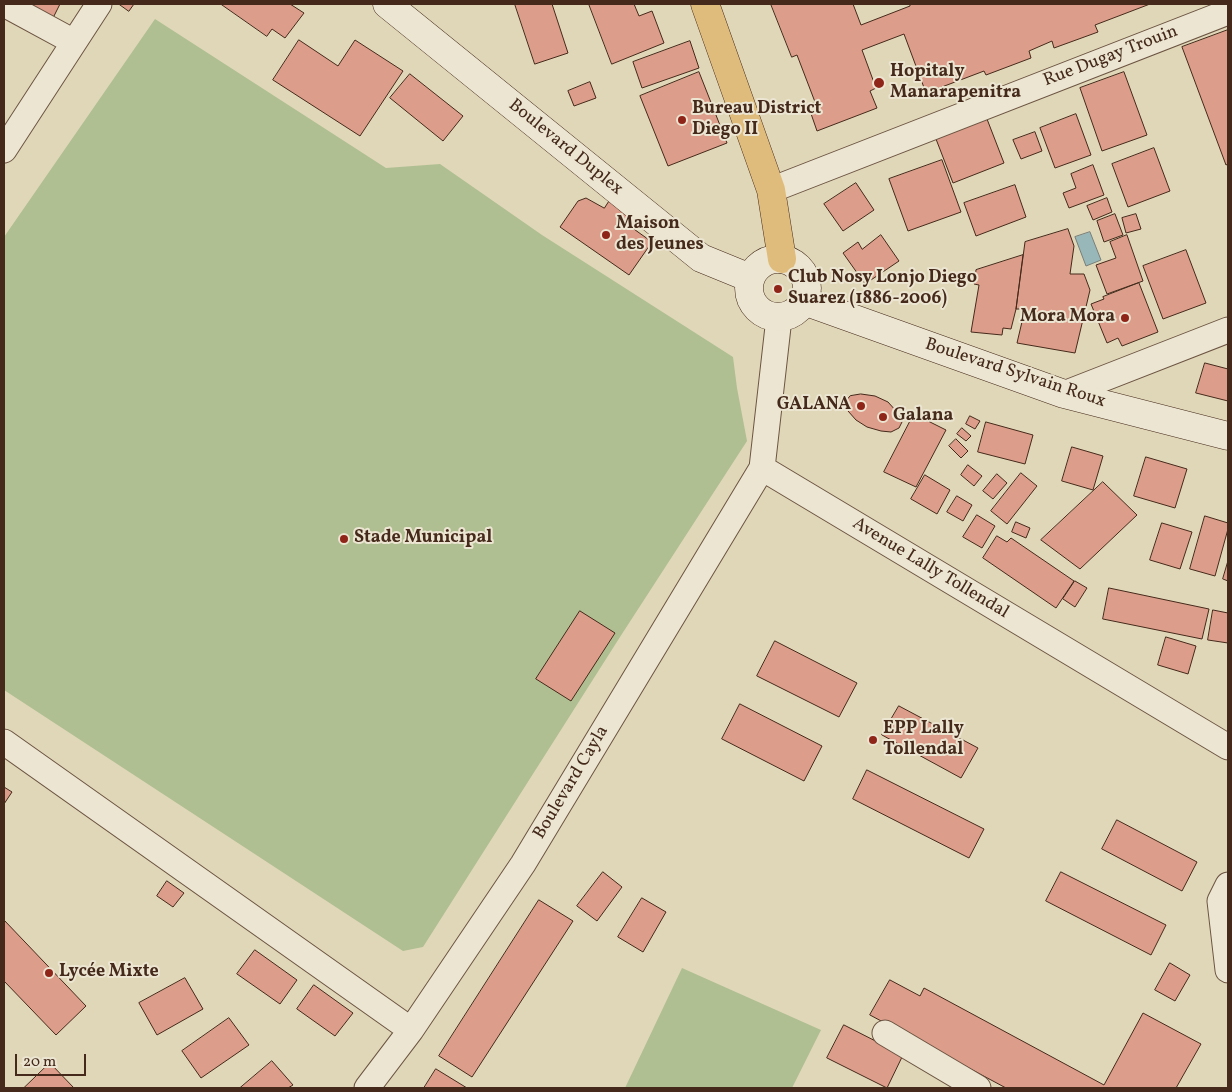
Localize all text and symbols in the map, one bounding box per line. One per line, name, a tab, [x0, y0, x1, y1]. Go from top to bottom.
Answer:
street label: Rue Dugay Trouin	[1041, 21, 1181, 93]
place label: Hopitaly Manarapenitra	[890, 62, 1021, 104]
marker: Hopitaly Manarapenitra	[872, 76, 886, 90]
street label: Boulevard Duplex	[503, 95, 627, 201]
place label: Bureau District Diego II	[692, 99, 821, 142]
marker: Bureau District Diego II	[676, 114, 688, 126]
place label: Maison des Jeunes	[616, 214, 704, 256]
marker: Maison des Jeunes	[600, 229, 612, 241]
place label: Club Nosy Lonjo Diego Suarez (1886-2006)	[788, 268, 977, 310]
marker: Club Nosy Lonjo Diego Suarez (1886-2006)	[772, 283, 784, 295]
place label: Mora Mora	[1020, 307, 1115, 329]
marker: Mora Mora	[1119, 312, 1131, 324]
street label: Boulevard Sylvain Roux	[922, 335, 1108, 413]
place label: GALANA	[777, 395, 851, 417]
marker: GALANA	[855, 400, 867, 412]
place label: Galana	[893, 406, 953, 428]
marker: Galana	[877, 411, 889, 423]
street label: Avenue Lally Tollendal	[848, 514, 1012, 624]
place label: Stade Municipal	[354, 528, 492, 550]
marker: Stade Municipal	[338, 533, 350, 545]
place label: EPP Lally Tollendal	[883, 719, 964, 762]
street label: Boulevard Cayla	[530, 722, 614, 844]
marker: EPP Lally Tollendal	[867, 734, 879, 746]
place label: Lycée Mixte	[59, 962, 159, 984]
marker: Lycée Mixte	[43, 967, 55, 979]
scale bar	[18, 1044, 89, 1076]
text: 20 m	[23, 1052, 56, 1073]

